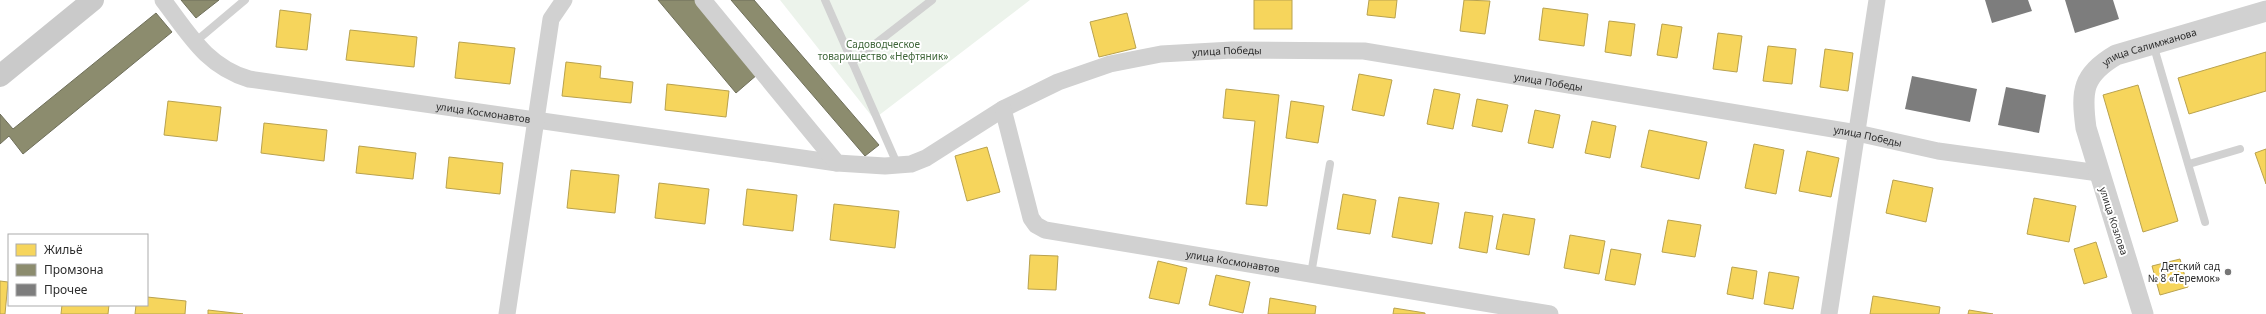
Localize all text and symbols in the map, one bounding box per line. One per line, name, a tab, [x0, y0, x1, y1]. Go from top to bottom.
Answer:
street label: улица Салимжанова	[2099, 25, 2198, 69]
park label: Садоводческое товарищество «Нефтяник»	[818, 37, 948, 63]
street label: улица Победы	[1192, 43, 1262, 59]
street label: улица Победы	[1513, 69, 1584, 94]
street label: улица Космонавтов	[435, 99, 532, 126]
street label: улица Победы	[1833, 122, 1903, 150]
street label: улица Козлова	[2096, 185, 2132, 257]
legend	[8, 234, 148, 306]
text: Жильё	[44, 241, 83, 258]
street label: улица Космонавтов	[1185, 247, 1281, 276]
place label: Детский сад № 8 «Теремок»	[2148, 259, 2220, 285]
text: Промзона	[44, 261, 103, 278]
marker: Детский сад № 8 «Теремок»	[2223, 267, 2233, 277]
text: Прочее	[44, 281, 88, 298]

